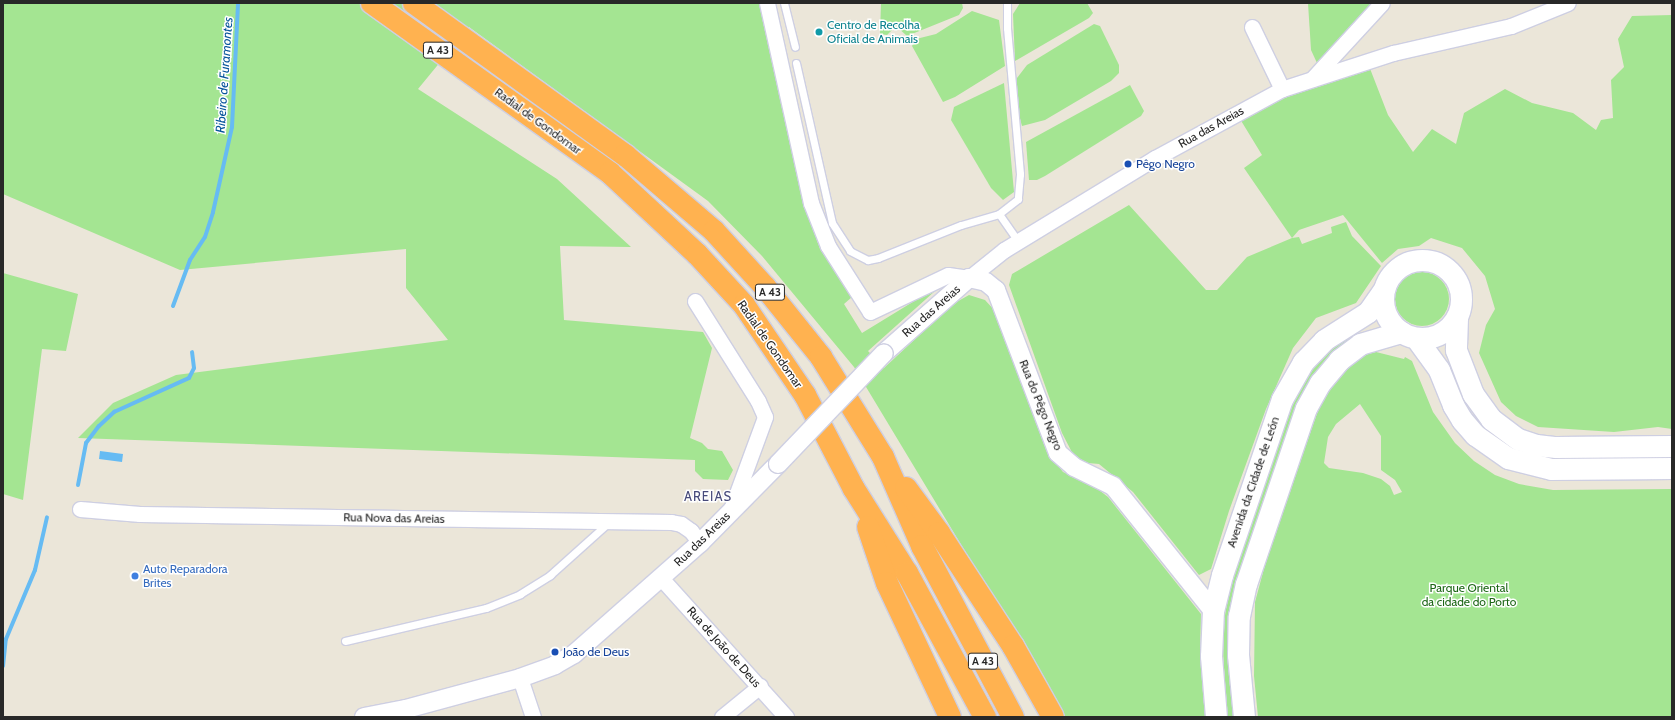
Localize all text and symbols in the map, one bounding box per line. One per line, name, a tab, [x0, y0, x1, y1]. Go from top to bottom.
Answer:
water label: Ribeiro de Furamontes	[212, 16, 236, 134]
place label: Centro de Recolha Oficial de Animais	[827, 18, 920, 46]
marker: Centro de Recolha Oficial de Animais	[814, 27, 824, 37]
road number: A 43	[422, 41, 454, 59]
street label: Radial de Gondomar	[492, 85, 584, 157]
street label: Rua das Areias	[1176, 103, 1246, 151]
place label: Pêgo Negro	[1136, 157, 1195, 171]
marker: Pêgo Negro	[1123, 159, 1133, 169]
street label: Rua das Areias	[899, 282, 963, 340]
road number: A 43	[754, 283, 786, 301]
street label: Radial de Gondomar	[734, 297, 806, 391]
street label: Rua do Pêgo Negro	[1016, 358, 1066, 452]
street label: Avenida da Cidade de León	[1224, 415, 1282, 549]
district label: AREIAS	[684, 488, 732, 504]
street label: Rua das Areias	[671, 509, 733, 569]
street label: Rua Nova das Areias	[343, 510, 445, 526]
place label: Auto Reparadora Brites	[143, 562, 228, 590]
marker: Auto Reparadora Brites	[130, 571, 140, 581]
park label: Parque Oriental da cidade do Porto	[1422, 581, 1516, 609]
street label: Rua de João de Deus	[684, 604, 764, 690]
place label: João de Deus	[563, 645, 629, 659]
marker: João de Deus	[550, 647, 560, 657]
road number: A 43	[967, 652, 999, 670]

